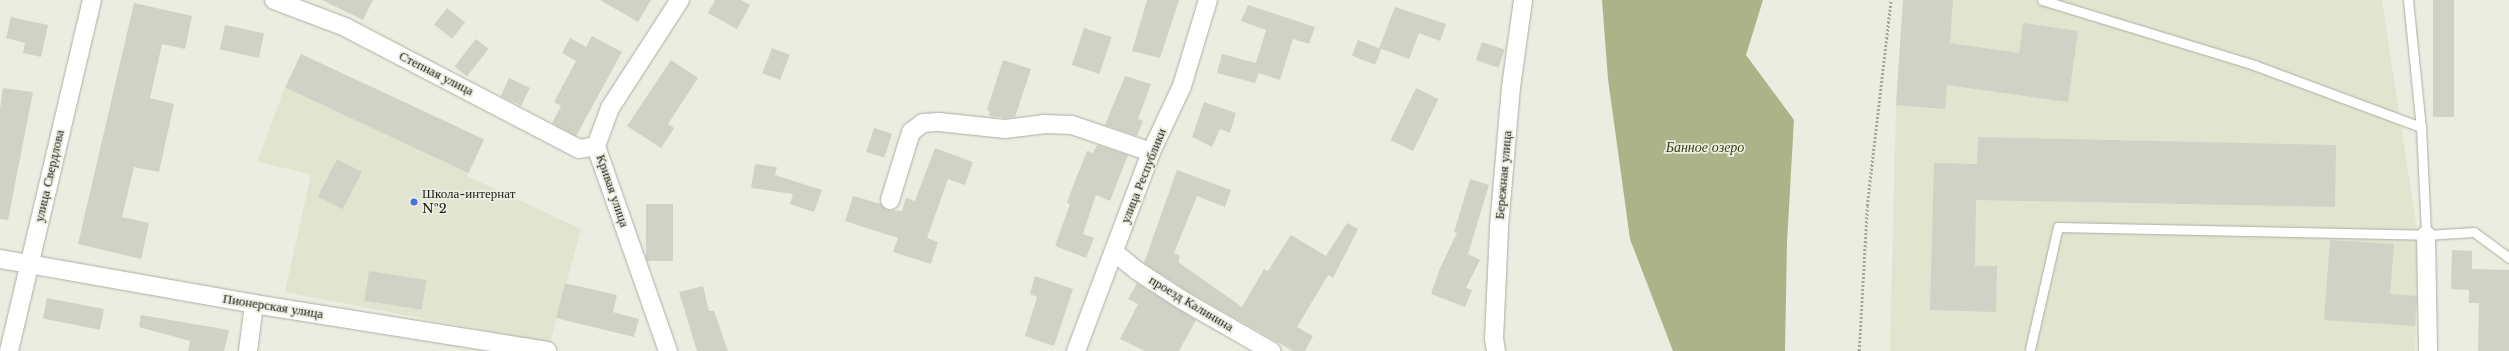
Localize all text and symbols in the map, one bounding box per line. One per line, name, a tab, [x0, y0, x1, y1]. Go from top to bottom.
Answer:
street label: Степная улица	[396, 49, 476, 99]
street label: улица Республики	[1118, 126, 1170, 226]
street label: улица Свердлова	[32, 128, 68, 224]
street label: Бережная улица	[1492, 130, 1516, 220]
water label: Банное озеро	[1666, 139, 1744, 155]
street label: Кривая улица	[592, 153, 632, 229]
place label: Школа-интернат №2	[422, 187, 515, 218]
marker: Школа-интернат №2	[409, 197, 419, 207]
street label: проезд Калинина	[1146, 273, 1236, 335]
street label: Пионерская улица	[222, 291, 324, 323]

